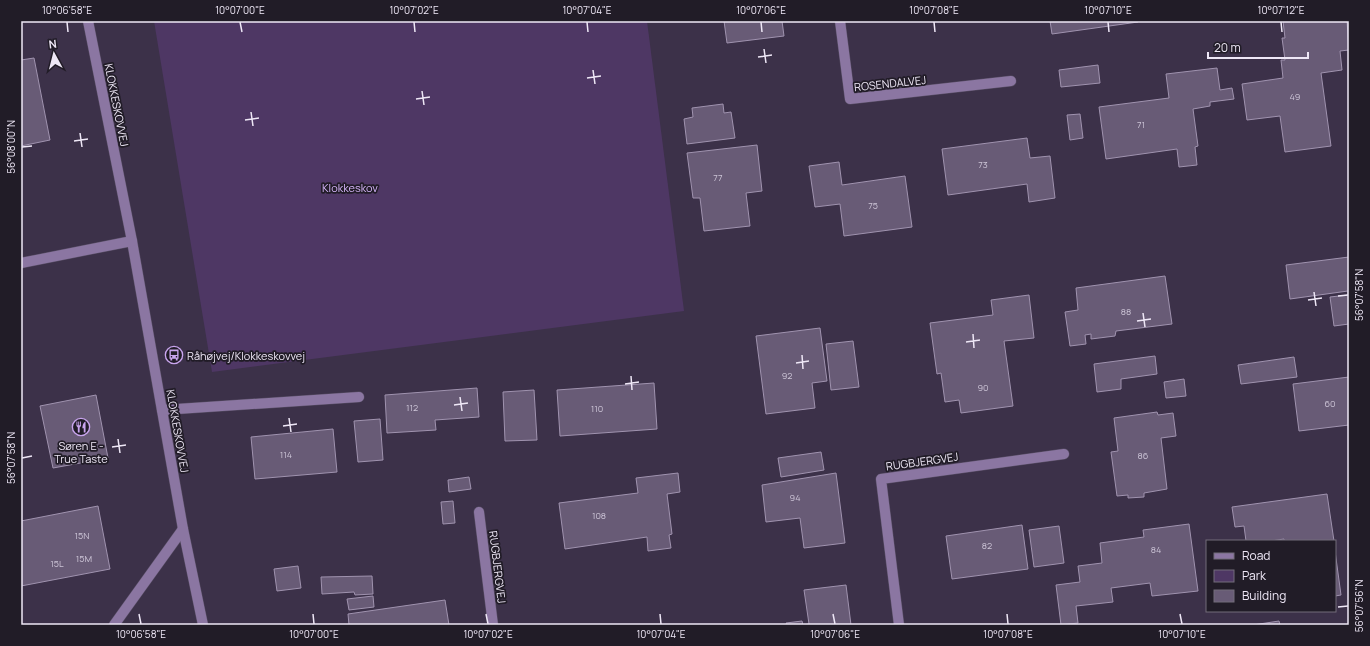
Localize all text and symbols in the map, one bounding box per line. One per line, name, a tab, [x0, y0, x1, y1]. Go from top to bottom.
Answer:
text: 10°06'58"E	[42, 3, 92, 17]
text: 10°07'00"E	[215, 3, 265, 17]
text: 10°07'02"E	[389, 3, 439, 17]
text: 10°07'04"E	[562, 3, 612, 17]
text: 10°07'06"E	[736, 3, 786, 17]
text: 10°07'08"E	[909, 3, 959, 17]
text: 10°07'10"E	[1084, 3, 1132, 17]
text: 10°07'12"E	[1258, 3, 1305, 17]
north arrow	[34, 34, 74, 74]
scale bar	[1208, 34, 1308, 60]
text: N	[48, 36, 58, 52]
text: 20 m	[1214, 39, 1241, 56]
street label: KLOKKESKOVVEJ	[102, 62, 132, 148]
street label: ROSENDALVEJ	[853, 72, 927, 94]
house number: 49	[1290, 90, 1300, 103]
house number: 71	[1137, 118, 1145, 131]
text: 56°08'00"N	[4, 120, 18, 174]
house number: 73	[978, 158, 988, 171]
house number: 77	[713, 171, 723, 184]
park label: Klokkeskov	[322, 180, 378, 195]
house number: 75	[868, 199, 878, 212]
text: 56°07'58"N	[1352, 269, 1366, 321]
house number: 88	[1121, 305, 1131, 318]
bus stop icon: Råhøjvej/Klokkeskovvej	[164, 345, 184, 365]
place label: Råhøjvej/Klokkeskovvej	[187, 348, 305, 363]
house number: 92	[782, 369, 792, 382]
house number: 90	[977, 381, 989, 394]
street label: KLOKKESKOVVEJ	[163, 388, 193, 474]
house number: 60	[1324, 397, 1336, 410]
house number: 112	[406, 401, 418, 414]
house number: 110	[591, 402, 603, 415]
restaurant icon: Søren E - True Taste	[71, 417, 91, 437]
text: 56°07'58"N	[4, 432, 18, 484]
place label: Søren E - True Taste	[54, 438, 108, 466]
house number: 114	[280, 448, 292, 461]
street label: RUGBJERGVEJ	[885, 448, 959, 474]
house number: 86	[1138, 449, 1149, 462]
house number: 94	[790, 491, 800, 504]
house number: 108	[592, 509, 606, 522]
house number: 15N	[75, 529, 89, 542]
street label: RUGBJERGVEJ	[486, 530, 510, 604]
house number: 82	[982, 539, 992, 552]
legend	[1206, 540, 1336, 612]
house number: 84	[1151, 543, 1161, 556]
text: Road	[1242, 547, 1270, 564]
house number: 15M	[76, 552, 92, 565]
house number: 15L	[50, 557, 64, 570]
text: Park	[1242, 567, 1267, 584]
text: 56°07'56"N	[1352, 580, 1366, 632]
text: Building	[1242, 587, 1286, 604]
text: 10°06'58"E	[116, 627, 166, 641]
text: 10°07'00"E	[289, 627, 339, 641]
text: 10°07'02"E	[463, 627, 513, 641]
text: 10°07'04"E	[636, 627, 686, 641]
text: 10°07'06"E	[810, 627, 860, 641]
text: 10°07'08"E	[983, 627, 1033, 641]
text: 10°07'10"E	[1158, 627, 1206, 641]

